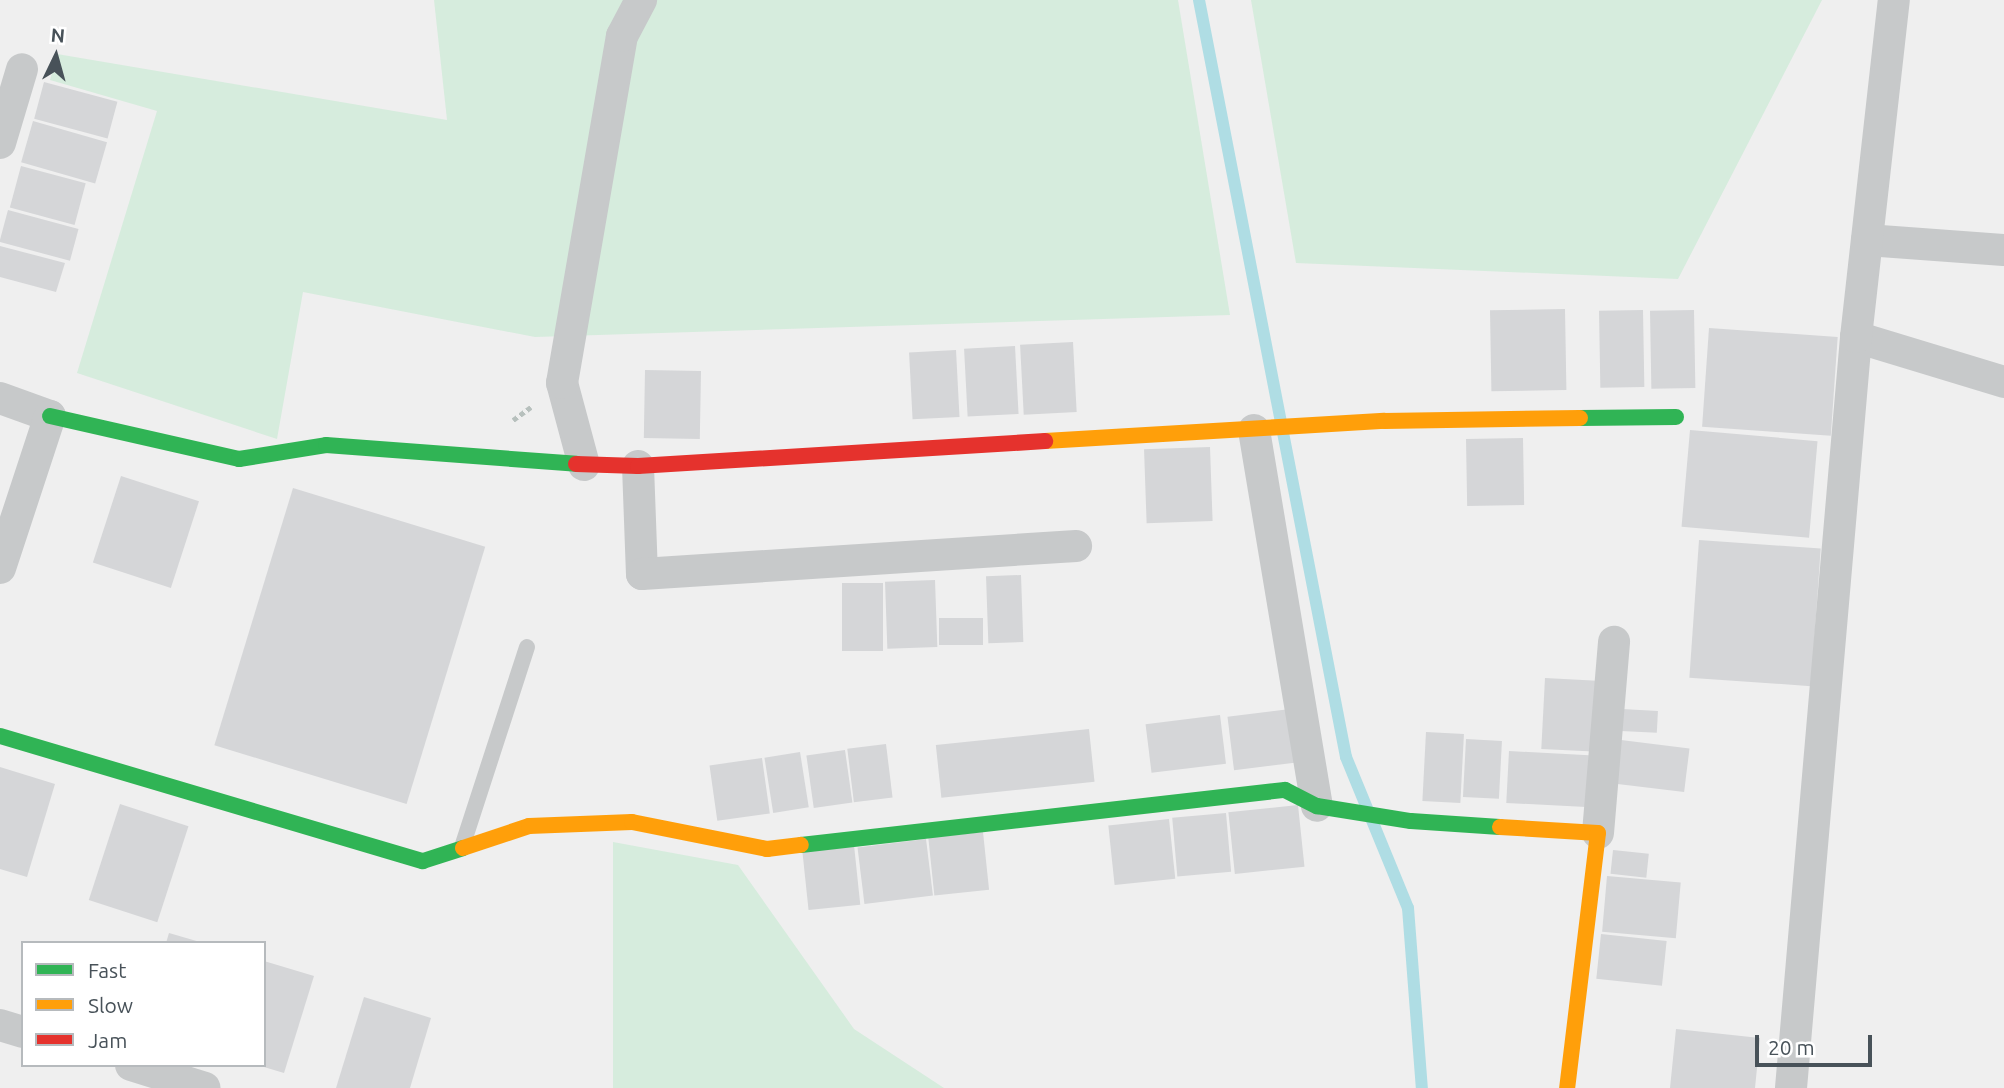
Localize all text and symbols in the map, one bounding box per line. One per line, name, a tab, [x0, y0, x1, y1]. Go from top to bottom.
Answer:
north arrow	[21, 21, 91, 91]
text: N	[50, 24, 66, 47]
legend	[21, 941, 266, 1067]
text: Fast	[88, 958, 126, 982]
text: Slow	[88, 993, 133, 1017]
scale bar	[1759, 1021, 1876, 1066]
text: Jam	[88, 1028, 127, 1052]
text: 20 m	[1768, 1035, 1815, 1059]

